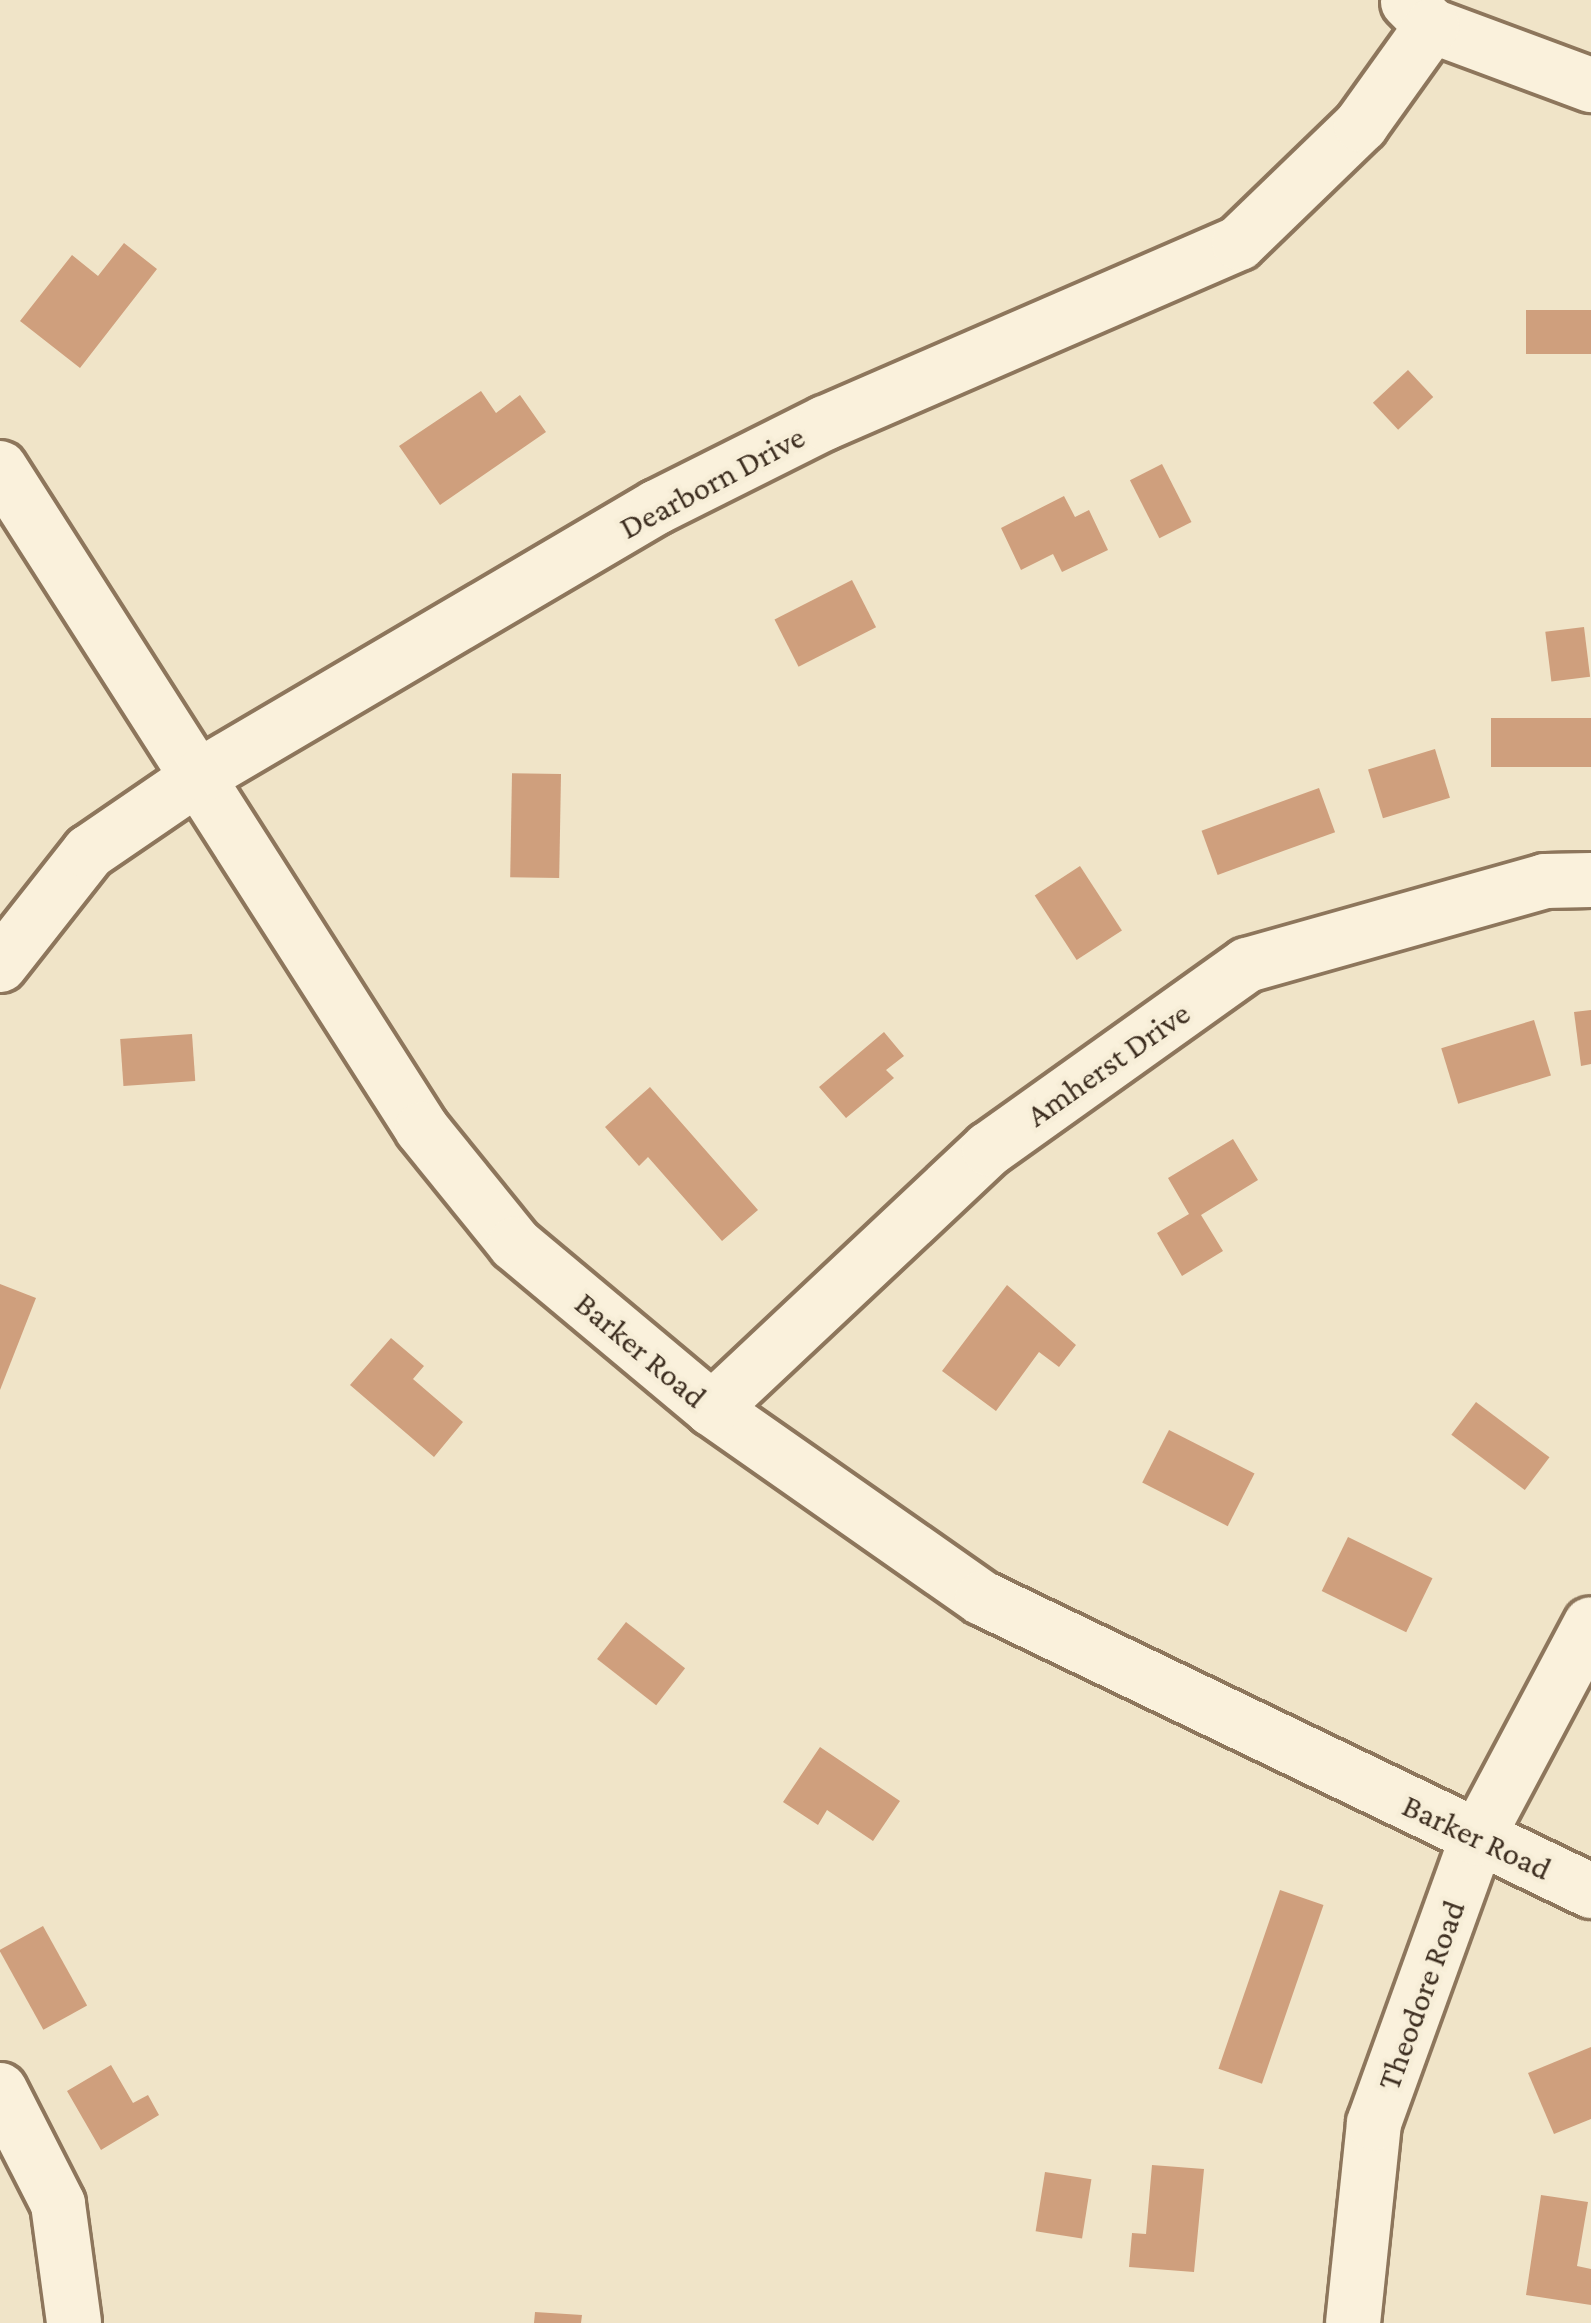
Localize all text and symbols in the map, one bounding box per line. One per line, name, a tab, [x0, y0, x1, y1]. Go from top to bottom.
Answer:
street label: Dearborn Drive	[613, 417, 811, 547]
street label: Amherst Drive	[1018, 993, 1198, 1135]
street label: Barker Road	[567, 1284, 715, 1416]
street label: Barker Road	[1396, 1785, 1558, 1889]
street label: Theodore Road	[1368, 1895, 1474, 2095]

